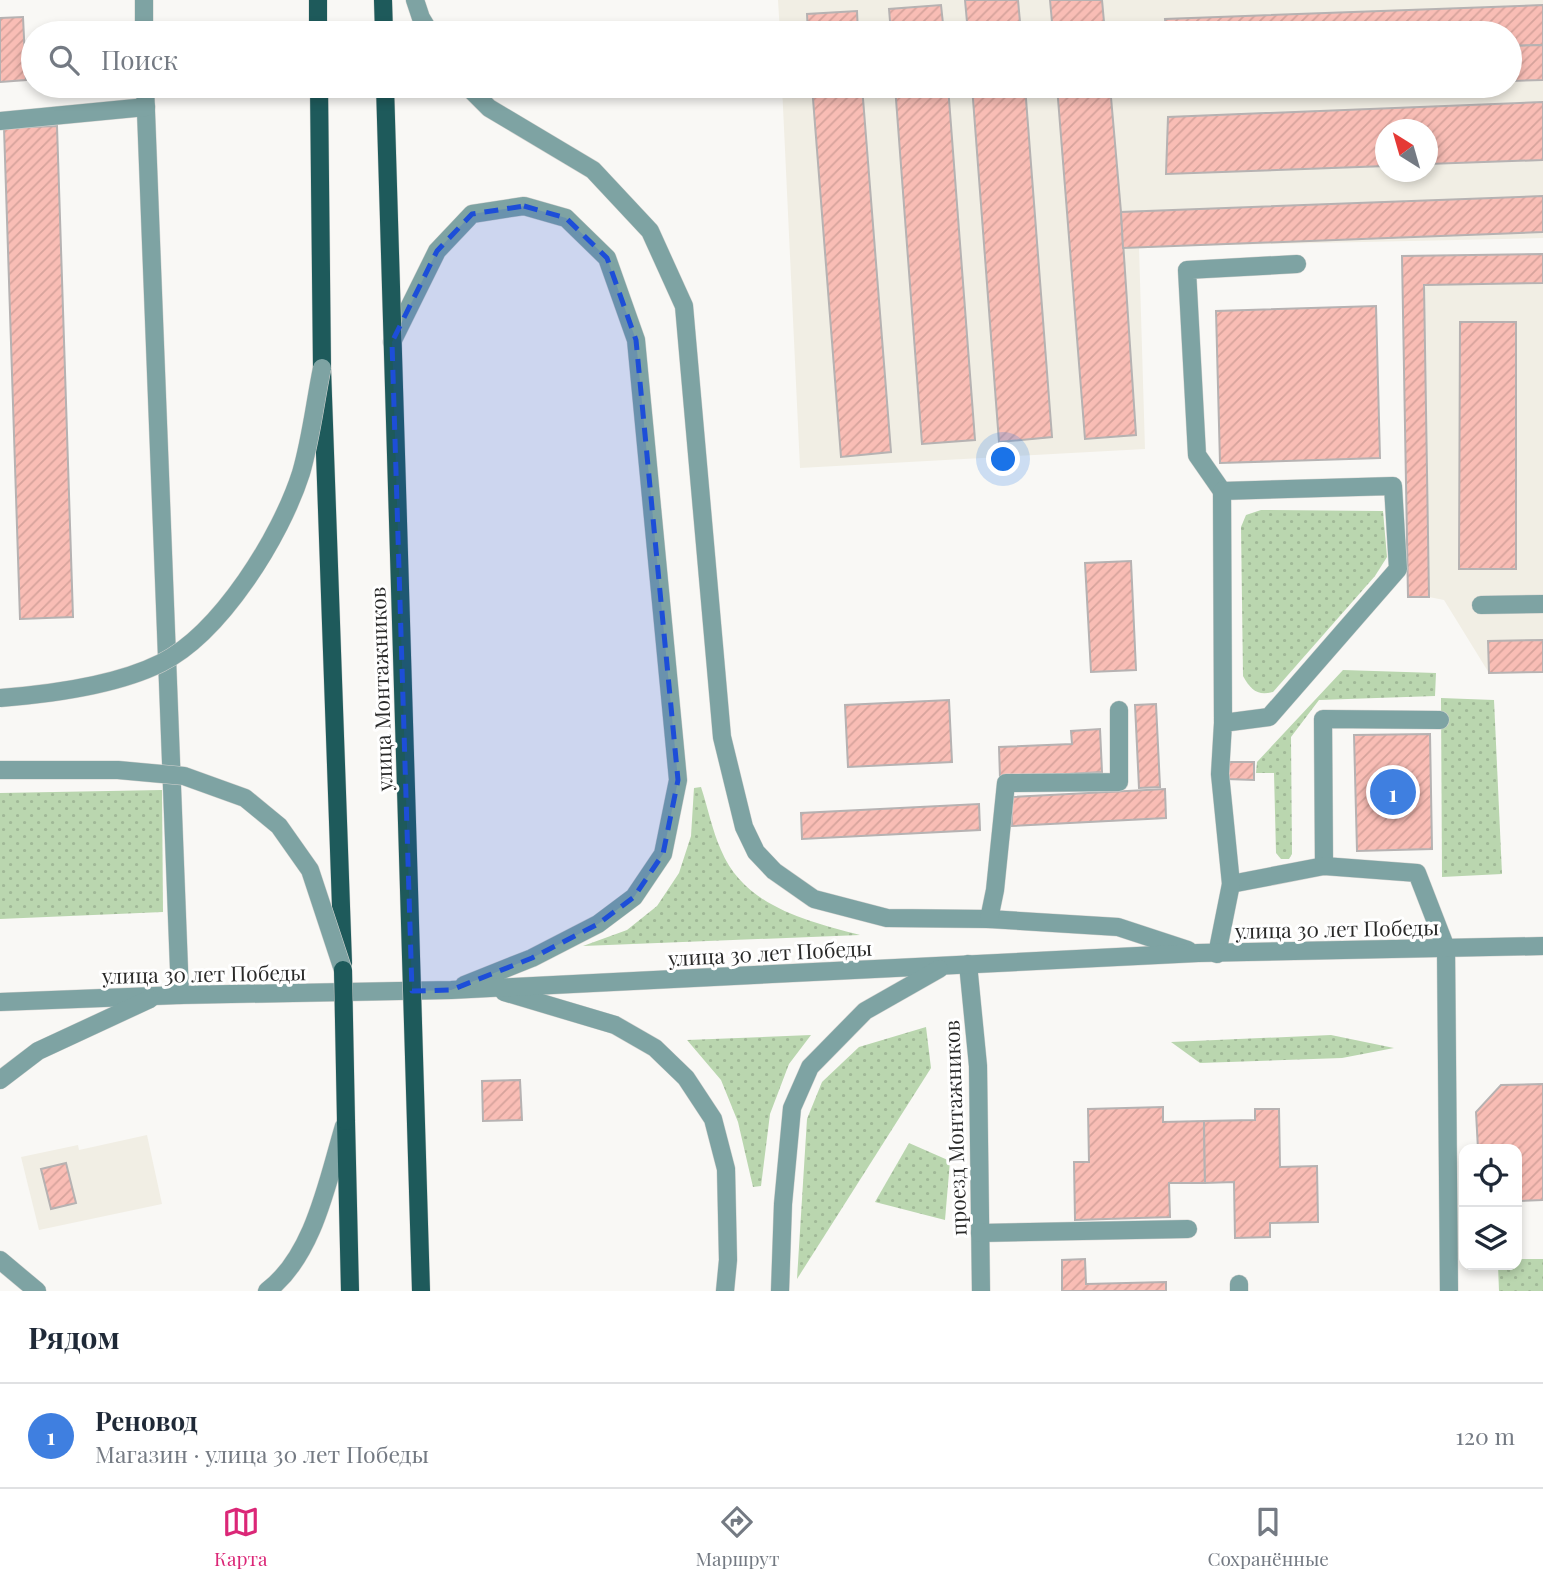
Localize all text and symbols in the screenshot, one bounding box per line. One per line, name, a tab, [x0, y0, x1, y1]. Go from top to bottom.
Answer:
search box	[21, 21, 1522, 98]
icon: search	[45, 41, 83, 79]
text: Поиск	[101, 42, 178, 77]
north arrow	[1375, 119, 1438, 182]
your location	[986, 442, 1020, 476]
street label: улица Монтажников	[362, 586, 398, 793]
pin: 1	[1370, 766, 1416, 818]
street label: улица 30 лет Победы	[1234, 912, 1439, 944]
street label: улица 30 лет Победы	[666, 933, 873, 971]
street label: улица 30 лет Победы	[101, 957, 306, 989]
street label: проезд Монтажников	[936, 1020, 972, 1236]
map controls	[1459, 1144, 1522, 1270]
button: locate	[1459, 1144, 1522, 1207]
button: layers	[1459, 1207, 1522, 1270]
text: Рядом	[28, 1317, 120, 1357]
text: Реновод	[95, 1403, 198, 1438]
text: 1	[47, 1420, 55, 1451]
text: 120 m	[1456, 1420, 1515, 1451]
text: Магазин · улица 30 лет Победы	[95, 1438, 429, 1469]
tab: Карта	[214, 1503, 267, 1571]
tab: Маршрут	[696, 1503, 779, 1571]
tab: Сохранённые	[1208, 1503, 1329, 1571]

